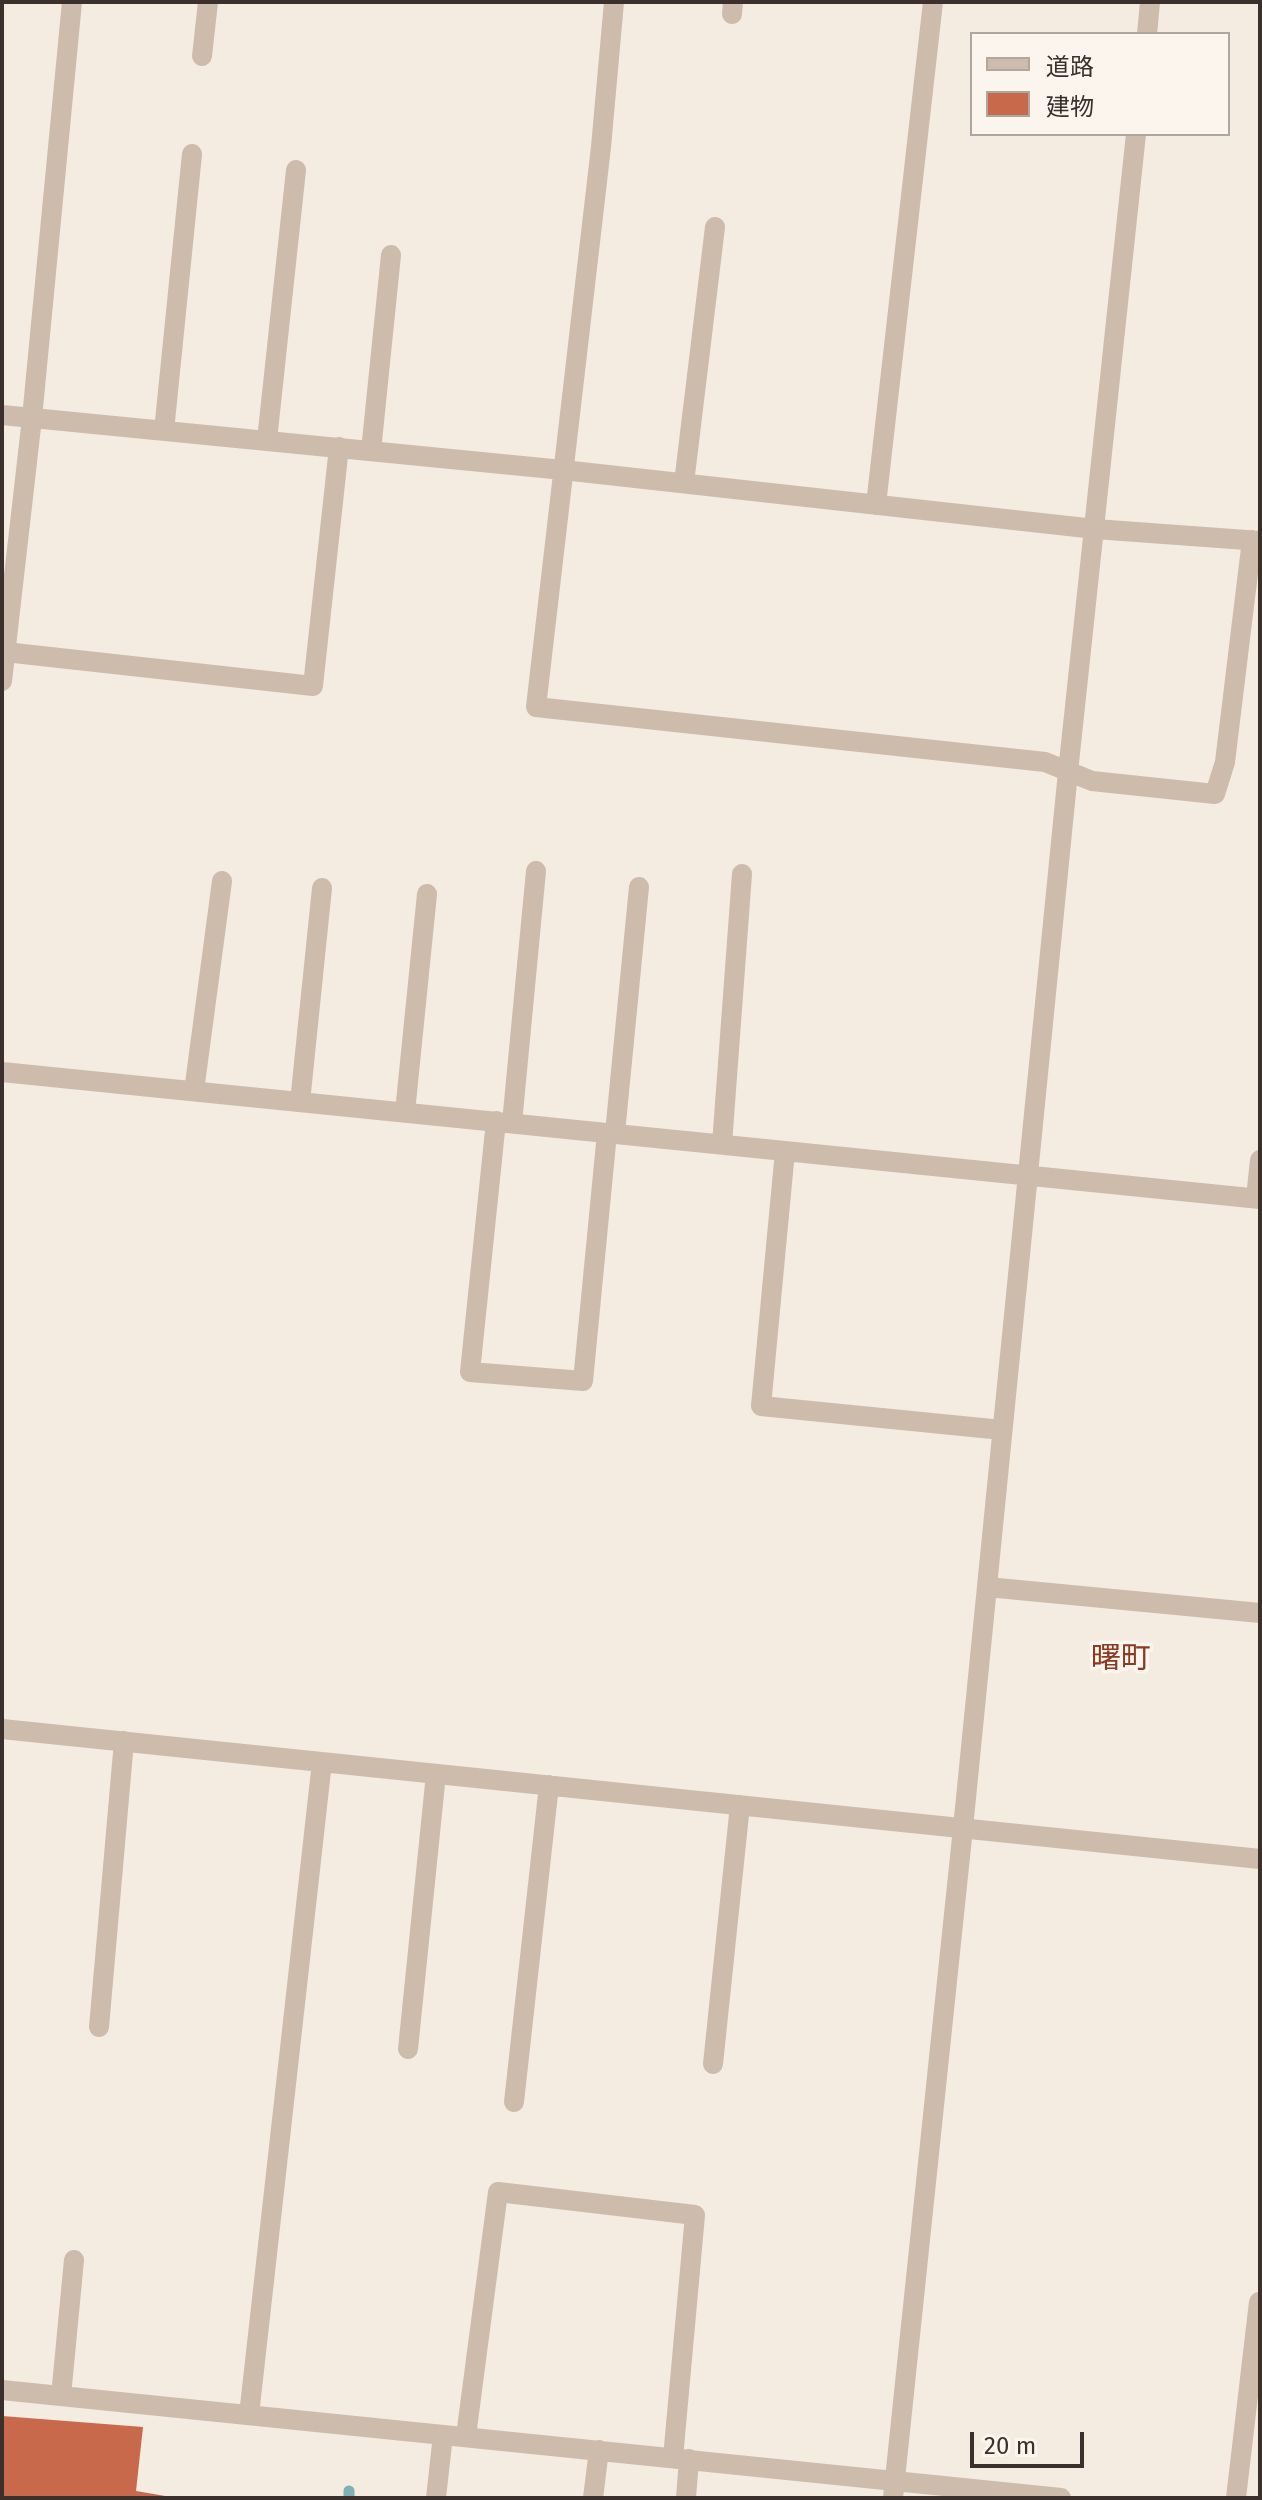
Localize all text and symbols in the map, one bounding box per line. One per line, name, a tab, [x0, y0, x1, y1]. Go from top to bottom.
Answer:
legend	[970, 32, 1230, 136]
text: 道路	[1046, 53, 1094, 81]
text: 建物	[1046, 93, 1094, 121]
district label: 曙町	[1091, 1642, 1151, 1678]
scale bar	[974, 2416, 1088, 2466]
text: 20 m	[984, 2432, 1036, 2460]

